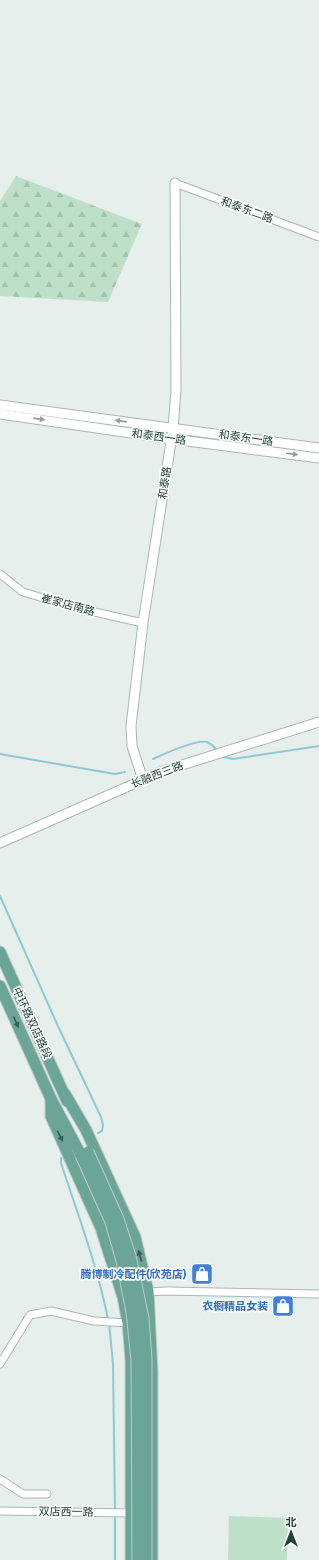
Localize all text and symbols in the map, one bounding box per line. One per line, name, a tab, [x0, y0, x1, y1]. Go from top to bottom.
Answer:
street label: 和泰东二路	[219, 194, 275, 226]
one-way arrow	[33, 416, 45, 422]
one-way arrow	[115, 418, 127, 424]
street label: 和泰西一路	[131, 427, 187, 447]
street label: 和泰东一路	[218, 428, 274, 448]
one-way arrow	[286, 451, 298, 457]
street label: 和泰路	[156, 466, 174, 500]
street label: 崔家店南路	[40, 592, 96, 618]
street label: 长融西三路	[129, 759, 185, 791]
street label: 中环路双店路段	[10, 985, 54, 1061]
one-way arrow	[13, 1016, 19, 1027]
one-way arrow	[57, 1130, 63, 1141]
one-way arrow	[137, 1250, 143, 1262]
shop icon: 腾博制冷配件(欣苑店)	[189, 1261, 215, 1287]
place label: 腾博制冷配件(欣苑店)	[80, 1268, 187, 1281]
shop icon: 衣橱精品女装	[270, 1293, 296, 1319]
place label: 衣橱精品女装	[202, 1300, 268, 1313]
street label: 双店西一路	[38, 1505, 94, 1519]
north arrow	[271, 1512, 311, 1552]
text: 北	[286, 1516, 297, 1529]

